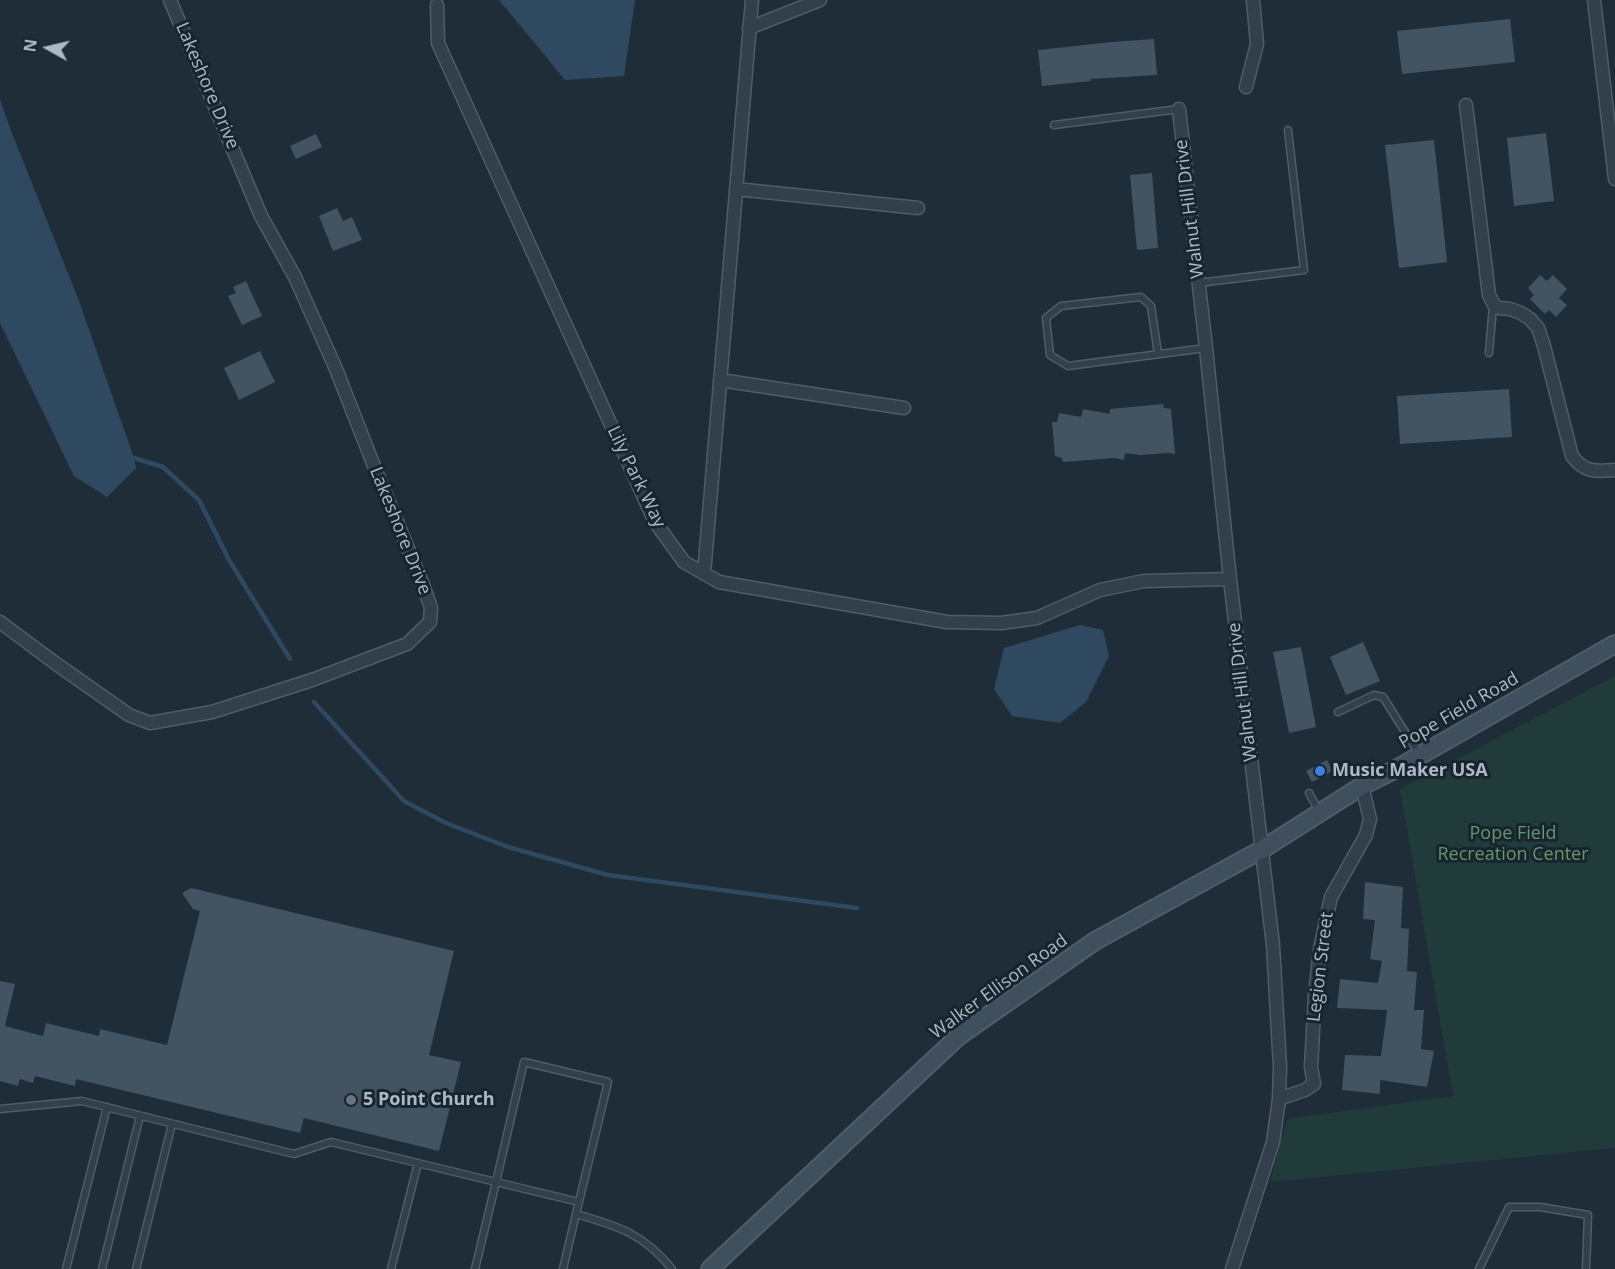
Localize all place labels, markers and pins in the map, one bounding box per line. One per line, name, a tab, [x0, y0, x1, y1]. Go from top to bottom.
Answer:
place label: Music Maker USA	[1332, 760, 1488, 782]
marker: Music Maker USA	[1313, 764, 1327, 778]
place label: 5 Point Church	[363, 1089, 495, 1111]
marker: 5 Point Church	[344, 1093, 358, 1107]

